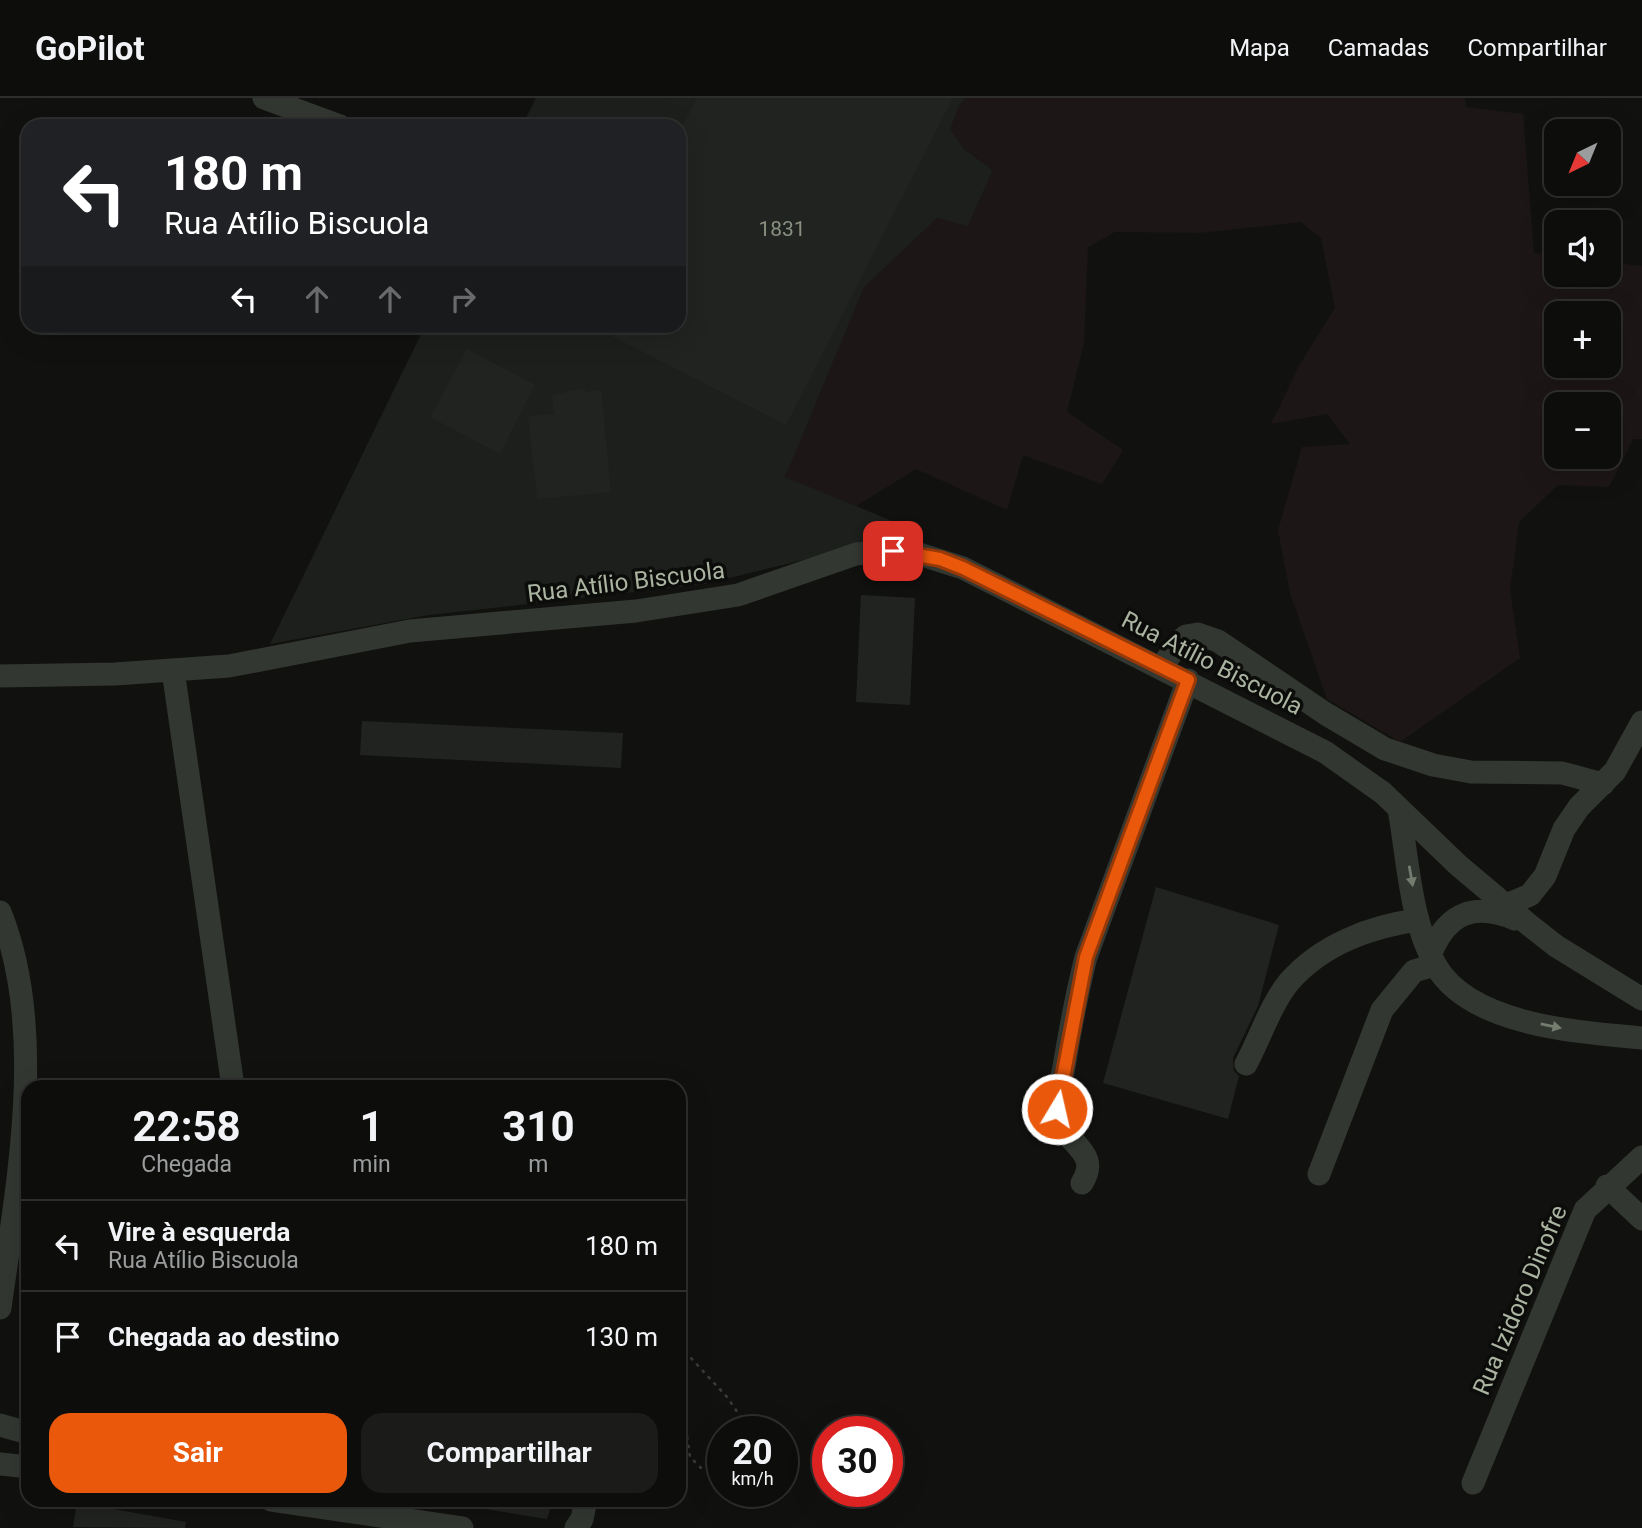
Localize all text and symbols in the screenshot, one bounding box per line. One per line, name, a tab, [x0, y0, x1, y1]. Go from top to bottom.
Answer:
text: GoPilot	[35, 29, 145, 68]
text: Mapa	[1229, 34, 1290, 62]
text: Camadas	[1328, 34, 1429, 62]
text: Compartilhar	[1467, 34, 1607, 62]
north arrow	[1544, 119, 1620, 196]
map controls	[1544, 119, 1621, 469]
text: 180 m	[164, 145, 303, 202]
icon: left	[49, 147, 140, 238]
text: Rua Atílio Biscuola	[164, 204, 430, 242]
button: sound	[1544, 210, 1621, 287]
house number: 1831	[758, 217, 806, 241]
icon: left	[225, 280, 263, 318]
icon: ahead	[298, 280, 336, 318]
icon: ahead	[371, 280, 409, 318]
icon: right	[444, 280, 482, 318]
button: +	[1544, 301, 1621, 378]
button: −	[1544, 392, 1621, 469]
pin	[863, 521, 923, 581]
icon: arrive	[874, 532, 912, 570]
street label: Rua Atílio Biscuola	[525, 556, 727, 608]
street label: Rua Atílio Biscuola	[1117, 605, 1307, 721]
one-way arrow	[1406, 866, 1417, 888]
one-way arrow	[1540, 1021, 1562, 1032]
position arrow	[1020, 1072, 1094, 1146]
text: 22:58	[133, 1102, 241, 1151]
text: 1	[359, 1102, 384, 1151]
text: 310	[502, 1102, 575, 1151]
text: Chegada	[141, 1151, 232, 1178]
text: min	[352, 1151, 391, 1178]
text: m	[528, 1151, 548, 1178]
street label: Rua Izidoro Dinofre	[1467, 1201, 1573, 1399]
text: Vire à esquerda	[108, 1217, 291, 1247]
icon: left	[49, 1227, 87, 1265]
text: 180 m	[585, 1231, 658, 1261]
text: Rua Atílio Biscuola	[108, 1247, 299, 1274]
icon: arrive	[49, 1318, 87, 1356]
text: Chegada ao destino	[108, 1322, 339, 1352]
text: 130 m	[585, 1322, 658, 1352]
button: Sair	[49, 1413, 347, 1493]
button: Compartilhar	[361, 1413, 658, 1493]
speed limit sign: 30	[812, 1416, 903, 1507]
text: 20	[732, 1432, 773, 1473]
text: km/h	[731, 1468, 774, 1489]

